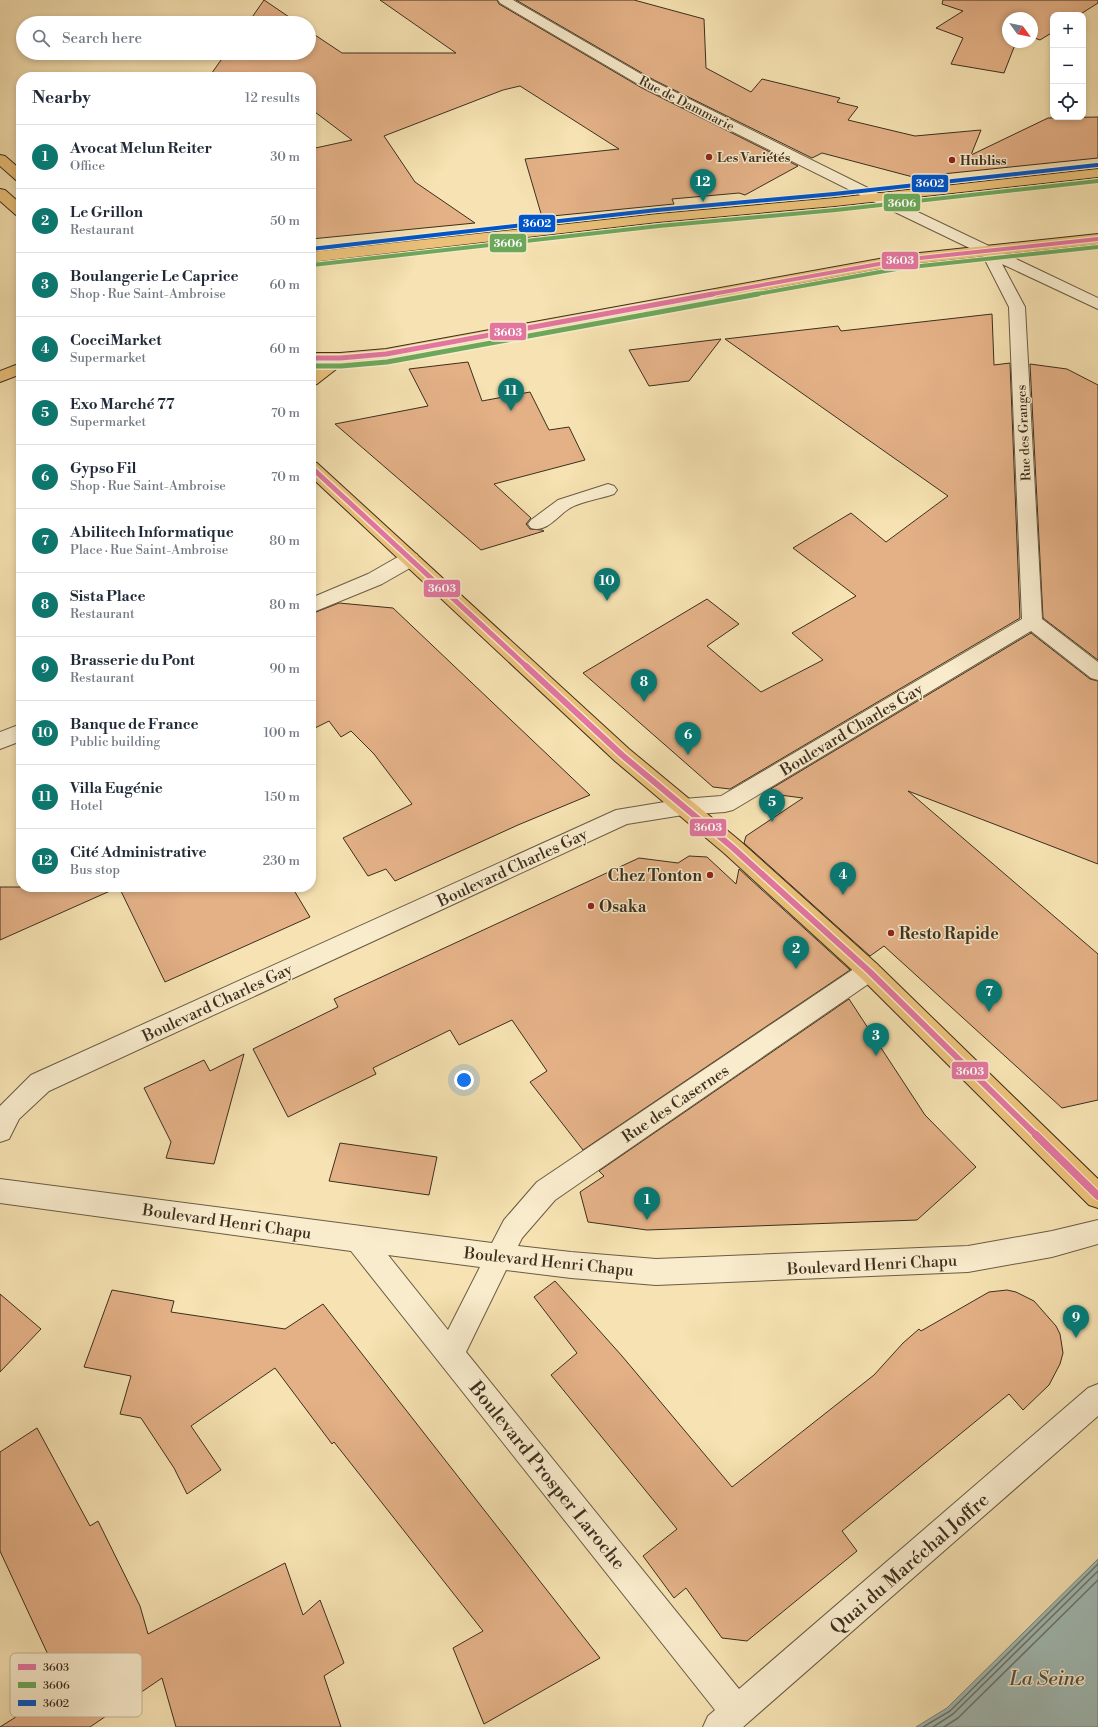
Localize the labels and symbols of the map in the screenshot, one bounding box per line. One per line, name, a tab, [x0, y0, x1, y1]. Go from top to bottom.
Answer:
north arrow	[1002, 12, 1038, 48]
street label: Rue de Dammarie	[636, 73, 737, 135]
place label: Les Variétés	[717, 150, 791, 166]
marker: Les Variétés	[704, 152, 714, 162]
place label: Hubliss	[960, 153, 1007, 169]
marker: Hubliss	[947, 155, 957, 165]
pin: 12	[690, 169, 716, 202]
line badge: 3602	[911, 174, 949, 193]
text: 3602	[916, 177, 944, 191]
line badge: 3606	[883, 193, 921, 212]
text: 3606	[888, 197, 916, 211]
line badge: 3602	[518, 214, 556, 233]
text: 3602	[523, 217, 551, 231]
line badge: 3606	[489, 233, 527, 253]
text: 3606	[494, 237, 522, 251]
line badge: 3603	[881, 251, 919, 270]
text: 3603	[886, 254, 914, 268]
line badge: 3603	[489, 322, 527, 341]
text: 3603	[494, 326, 522, 340]
pin: 11	[498, 378, 524, 411]
street label: Rue des Granges	[1013, 384, 1035, 481]
pin: 10	[594, 568, 620, 601]
line badge: 3603	[423, 579, 461, 598]
text: 3603	[428, 582, 456, 596]
pin: 8	[631, 669, 657, 702]
street label: Boulevard Charles Gay	[776, 679, 927, 781]
pin: 6	[675, 722, 701, 755]
pin: 5	[759, 789, 785, 822]
line badge: 3603	[689, 818, 727, 837]
text: 3603	[694, 821, 722, 835]
street label: Boulevard Charles Gay	[433, 824, 591, 912]
pin: 4	[830, 862, 856, 895]
place label: Chez Tonton	[608, 866, 702, 886]
marker: Chez Tonton	[705, 870, 715, 880]
place label: Osaka	[599, 897, 647, 917]
marker: Osaka	[586, 901, 596, 911]
place label: Resto Rapide	[899, 924, 999, 944]
marker: Resto Rapide	[886, 928, 896, 938]
pin: 2	[783, 936, 809, 969]
street label: Boulevard Charles Gay	[138, 959, 296, 1047]
pin: 7	[976, 979, 1002, 1012]
pin: 3	[863, 1023, 889, 1056]
street label: Rue des Casernes	[618, 1061, 733, 1147]
line badge: 3603	[951, 1061, 989, 1080]
text: 3603	[956, 1065, 984, 1079]
your location	[454, 1070, 474, 1090]
pin: 1	[634, 1187, 660, 1220]
street label: Boulevard Henri Chapu	[140, 1200, 313, 1244]
street label: Boulevard Henri Chapu	[462, 1243, 635, 1281]
street label: Boulevard Henri Chapu	[785, 1251, 958, 1279]
pin: 9	[1063, 1305, 1089, 1338]
street label: Boulevard Prosper Laroche	[463, 1376, 631, 1575]
street label: Quai du Maréchal Joffre	[825, 1488, 994, 1640]
legend	[10, 1653, 142, 1717]
text: 3603	[43, 1661, 69, 1675]
water label: La Seine	[1009, 1667, 1085, 1692]
text: 3606	[43, 1679, 70, 1693]
text: 3602	[43, 1697, 69, 1711]

